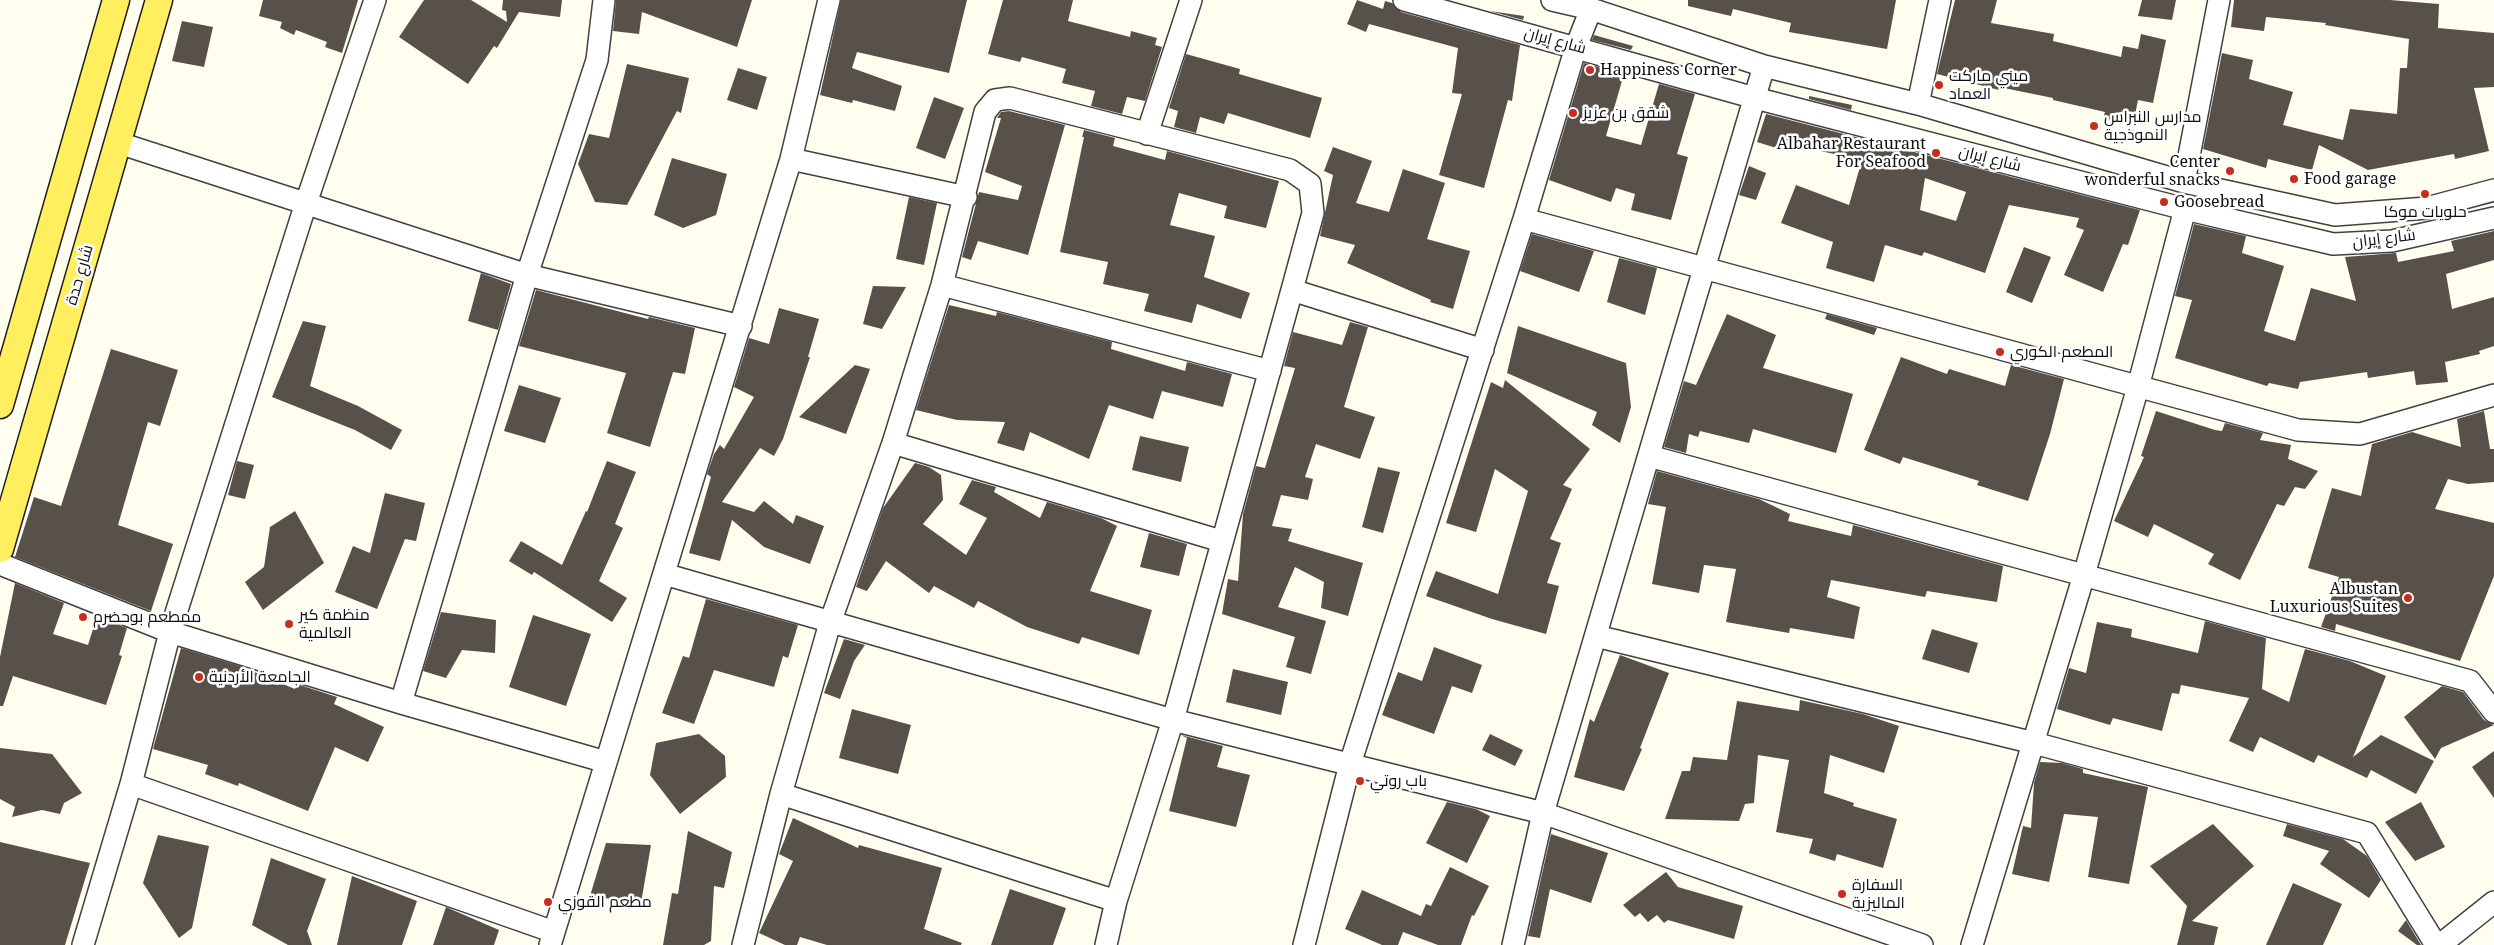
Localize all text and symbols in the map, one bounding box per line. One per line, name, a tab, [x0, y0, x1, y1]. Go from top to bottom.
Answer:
street label: شارع إيران	[1522, 24, 1588, 58]
place label: Happiness Corner	[1600, 60, 1737, 80]
marker: Happiness Corner	[1584, 64, 1596, 76]
place label: ميني ماركت العماد	[1949, 66, 2028, 104]
marker: ميني ماركت العماد	[1933, 79, 1945, 91]
place label: شقق بن عزيز	[1583, 103, 1669, 123]
marker: شقق بن عزيز	[1567, 107, 1579, 119]
place label: مدارس النبراس النموذجية	[2104, 107, 2201, 145]
marker: مدارس النبراس النموذجية	[2088, 120, 2100, 132]
place label: Albahar Restaurant For Seafood	[1777, 134, 1926, 172]
street label: شارع إيران	[1957, 142, 2023, 176]
marker: Albahar Restaurant For Seafood	[1930, 147, 1942, 159]
place label: Center wonderful snacks	[2085, 152, 2220, 190]
marker: Center wonderful snacks	[2224, 165, 2236, 177]
place label: Food garage	[2304, 169, 2396, 189]
marker: Food garage	[2288, 173, 2300, 185]
marker: حلويات موكا	[2419, 188, 2431, 200]
place label: Goosebread	[2174, 192, 2264, 212]
marker: Goosebread	[2158, 196, 2170, 208]
place label: حلويات موكا	[2383, 202, 2467, 222]
street label: شارع إيران	[2351, 226, 2417, 252]
street label: شارع حدة	[62, 243, 98, 307]
place label: المطعم الكوري	[2010, 342, 2113, 362]
marker: المطعم الكوري	[1994, 346, 2006, 358]
place label: Albustan Luxurious Suites	[2270, 579, 2398, 617]
marker: Albustan Luxurious Suites	[2402, 592, 2414, 604]
place label: منظمة كير العالمية	[299, 605, 370, 643]
place label: ممطعم بوحضرم	[93, 607, 201, 627]
marker: ممطعم بوحضرم	[77, 611, 89, 623]
marker: منظمة كير العالمية	[283, 618, 295, 630]
place label: الجامعة الأردنية	[209, 667, 311, 687]
marker: الجامعة الأردنية	[193, 671, 205, 683]
place label: باب روتي	[1370, 771, 1427, 791]
marker: باب روتي	[1354, 775, 1366, 787]
place label: السفارة الماليزية	[1852, 875, 1905, 913]
marker: السفارة الماليزية	[1836, 888, 1848, 900]
place label: مطعم القوزي	[558, 892, 652, 912]
marker: مطعم القوزي	[542, 896, 554, 908]

